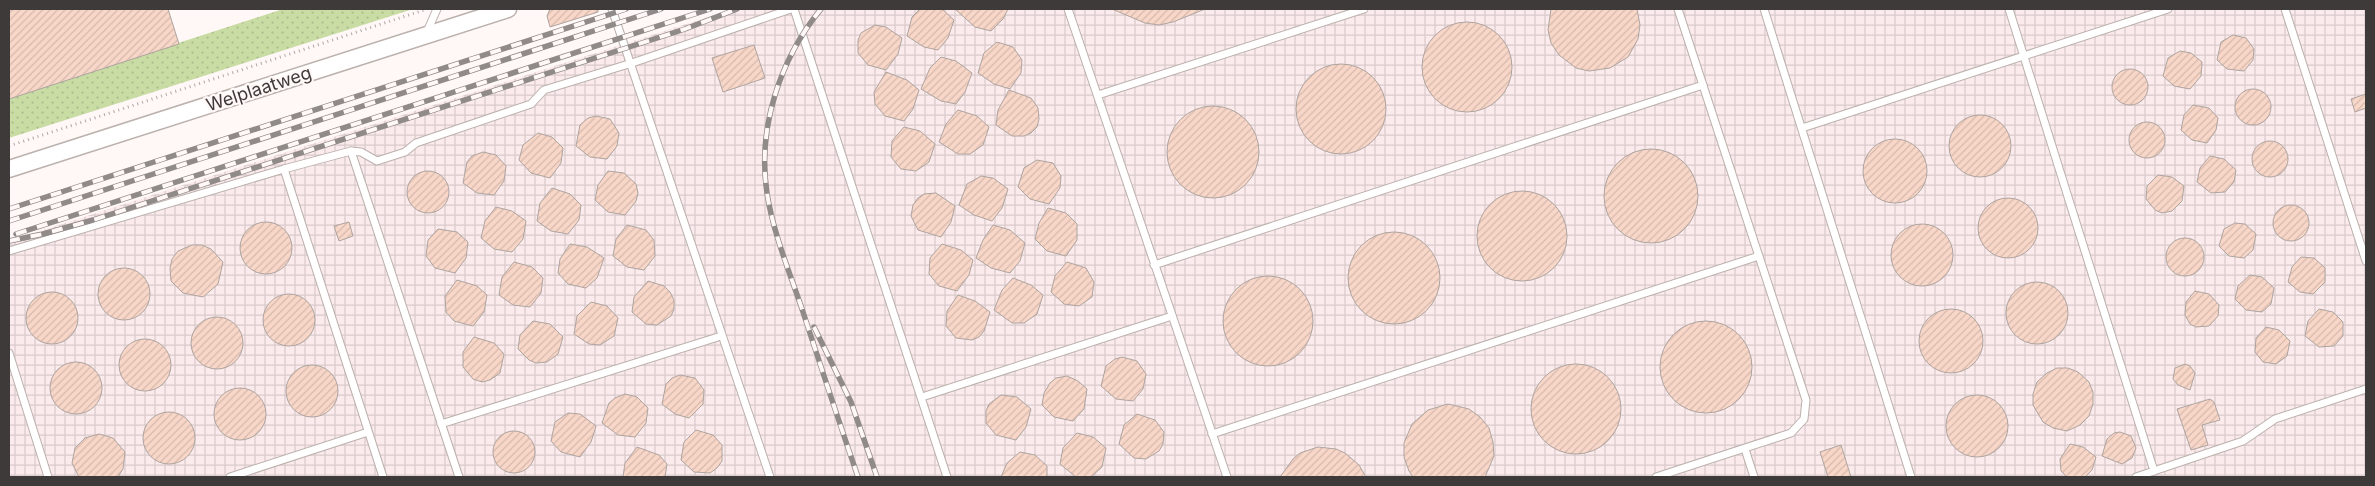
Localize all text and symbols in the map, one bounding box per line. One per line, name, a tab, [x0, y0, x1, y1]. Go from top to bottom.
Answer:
street label: Welplaatweg	[204, 62, 314, 115]

